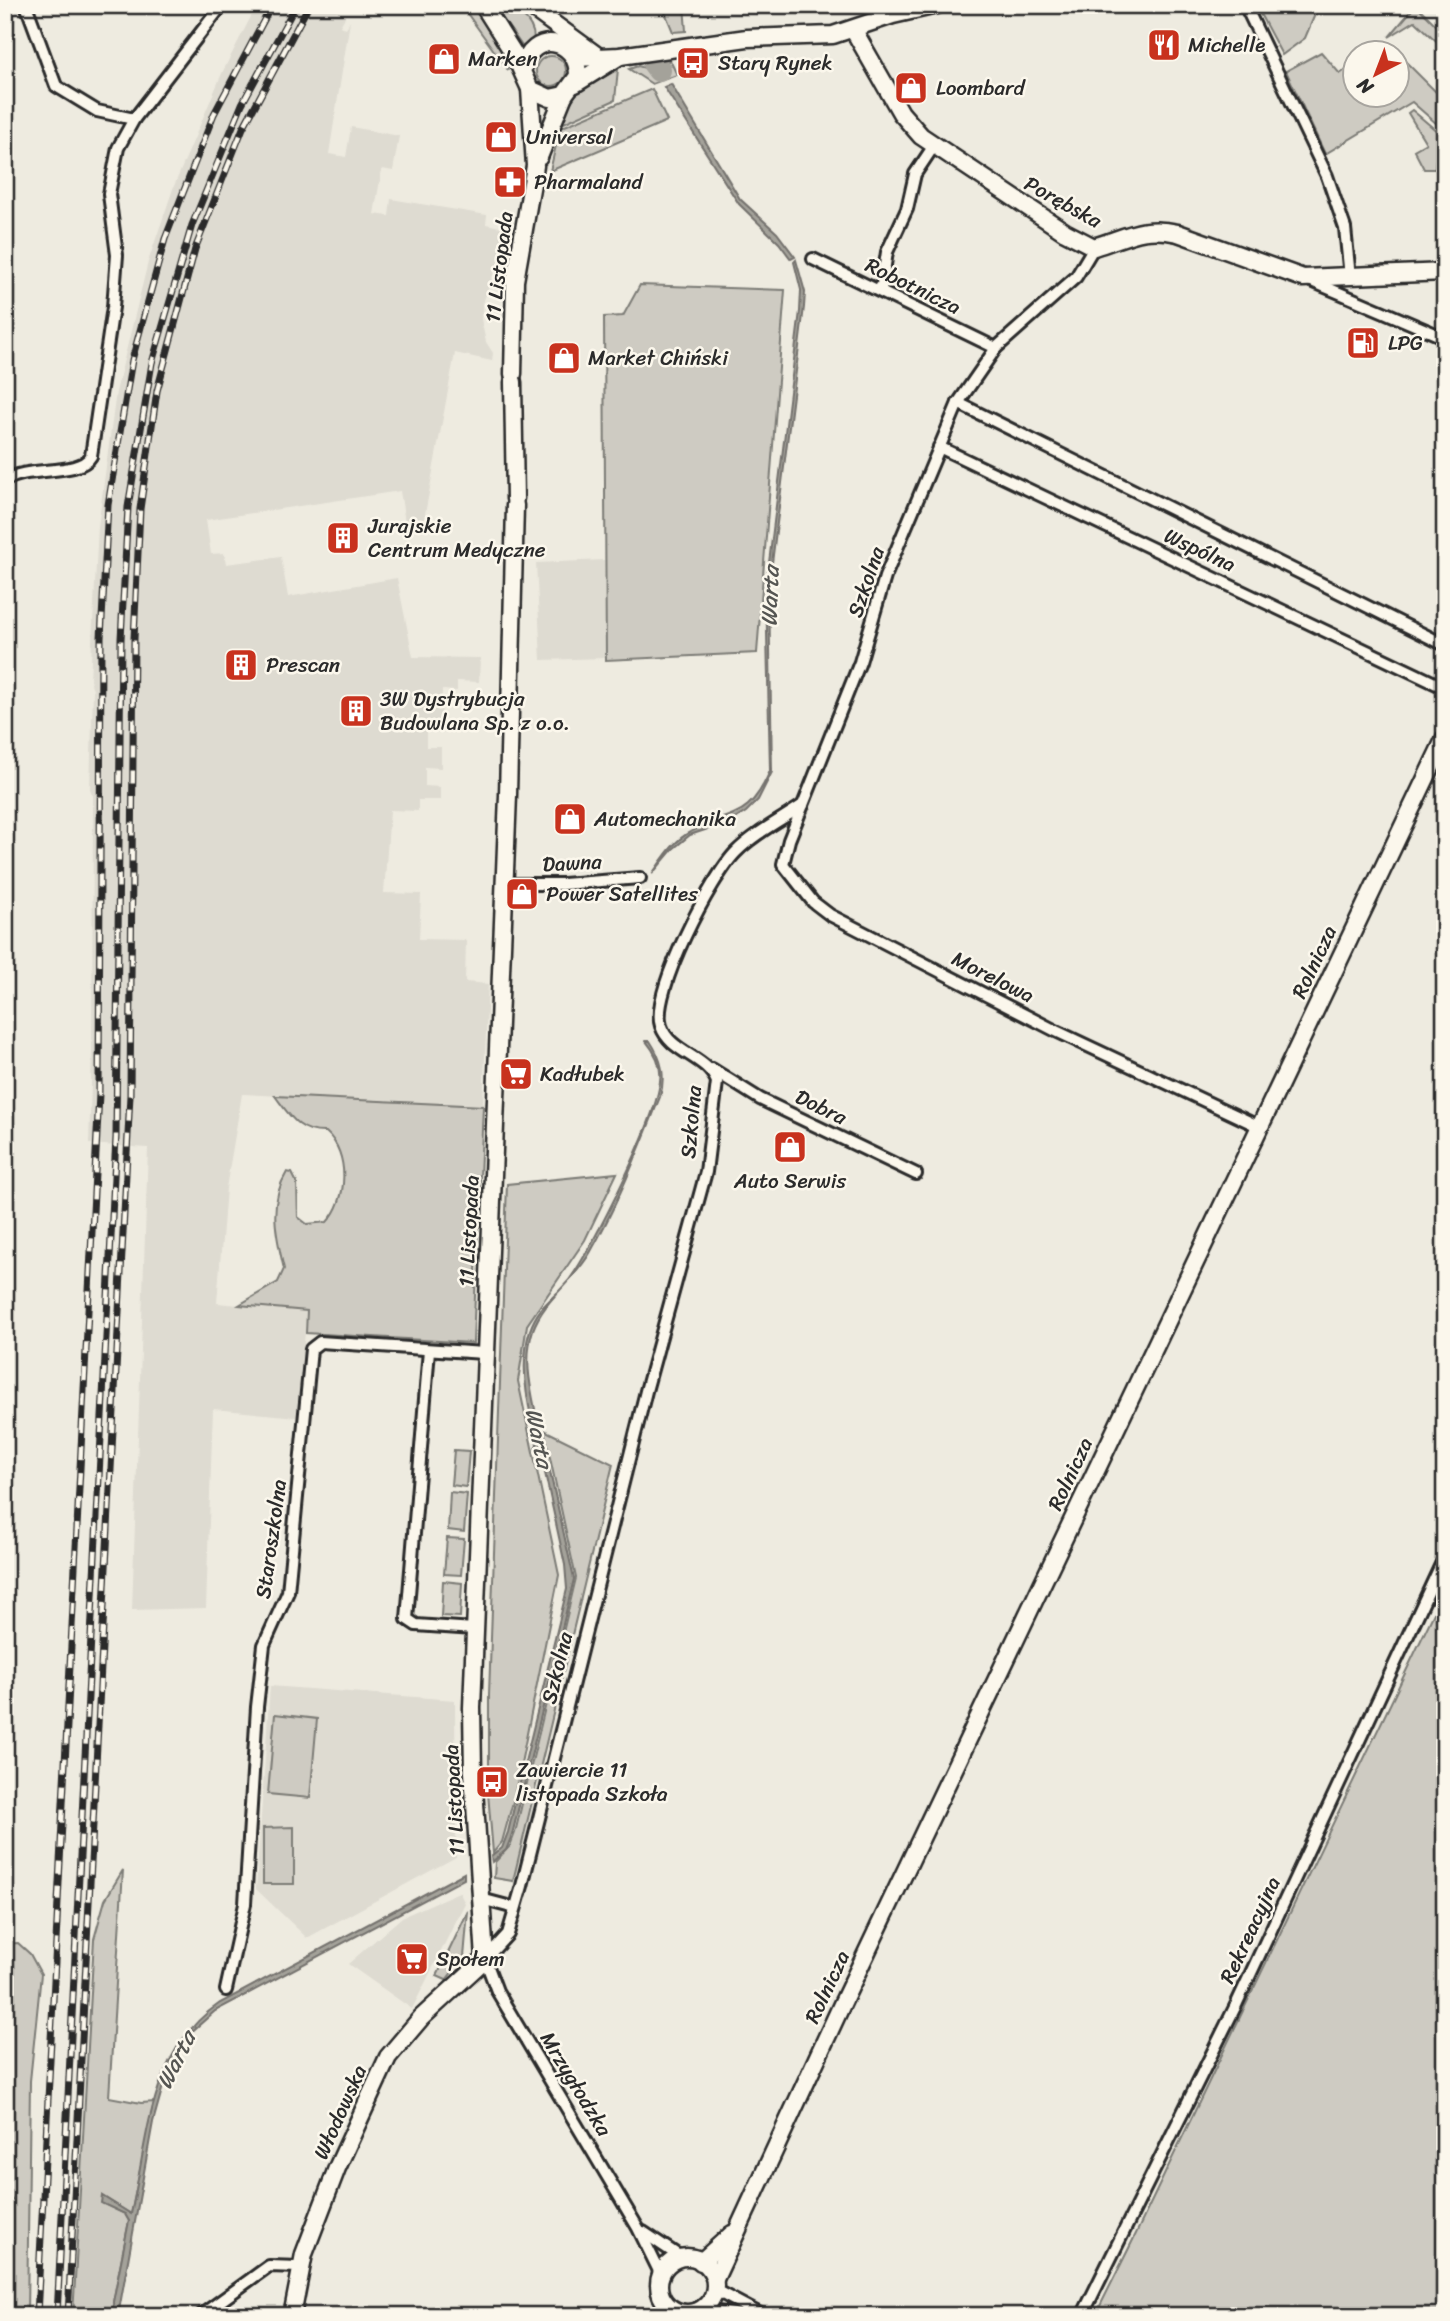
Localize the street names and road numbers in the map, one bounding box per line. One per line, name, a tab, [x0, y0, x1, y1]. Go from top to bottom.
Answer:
street label: Porębska	[1017, 165, 1109, 239]
street label: 11 Listopada	[473, 209, 525, 325]
street label: Robotnicza	[858, 246, 968, 326]
street label: Wspólna	[1158, 517, 1243, 583]
street label: Szkolna	[836, 541, 896, 623]
street label: Dawna	[541, 842, 603, 884]
street label: Rolnicza	[1280, 918, 1348, 1005]
street label: Morelowa	[945, 940, 1042, 1014]
street label: Dobra	[788, 1078, 854, 1136]
street label: Szkolna	[669, 1084, 713, 1160]
street label: 11 Listopada	[447, 1174, 491, 1288]
street label: Rolnicza	[1036, 1430, 1104, 1517]
street label: Staroszkolna	[244, 1476, 298, 1601]
street label: Szkolna	[530, 1628, 584, 1708]
street label: 11 Listopada	[432, 1743, 476, 1857]
street label: Rekreacyjna	[1209, 1870, 1292, 1990]
street label: Rolnicza	[793, 1943, 861, 2030]
street label: Mrzygłodzka	[529, 2024, 623, 2144]
street label: Włodowska	[302, 2058, 378, 2166]

